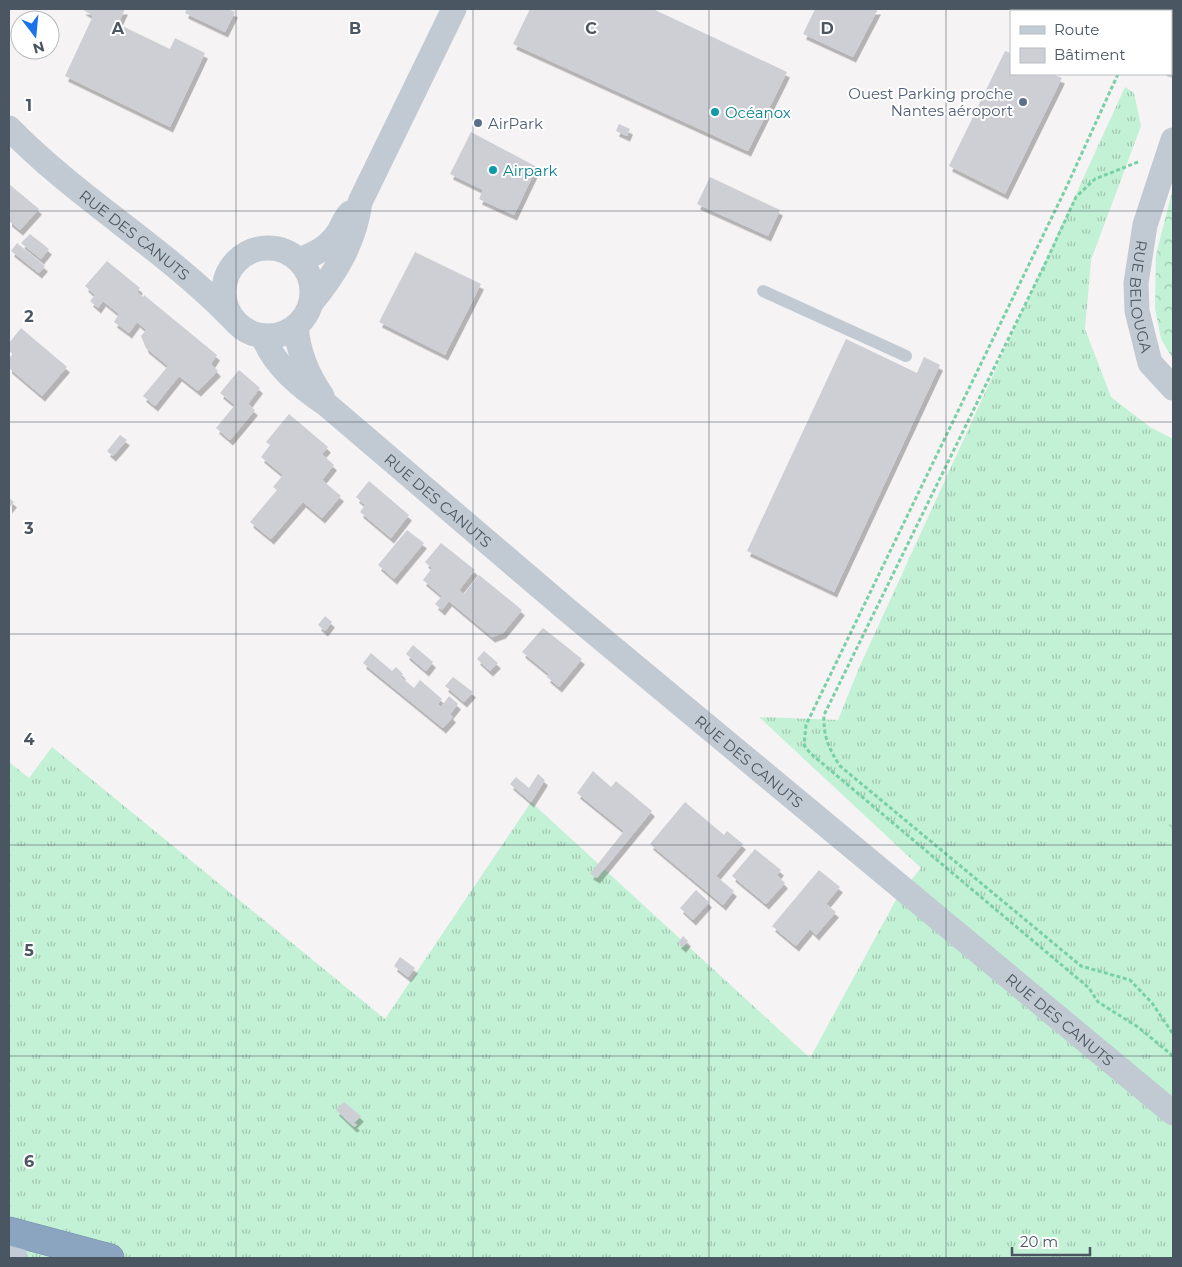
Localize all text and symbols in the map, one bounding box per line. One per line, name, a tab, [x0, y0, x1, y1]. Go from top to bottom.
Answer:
north arrow	[10, 10, 60, 60]
legend	[1010, 10, 1172, 75]
text: A	[111, 19, 125, 38]
text: B	[349, 19, 361, 38]
text: C	[585, 19, 597, 38]
text: D	[820, 19, 834, 38]
text: Route	[1054, 20, 1099, 39]
text: N	[31, 37, 47, 58]
text: Bâtiment	[1054, 45, 1126, 64]
place label: Ouest Parking proche Nantes aéroport	[848, 84, 1013, 120]
text: 1	[26, 96, 32, 115]
marker: Ouest Parking proche Nantes aéroport	[1017, 96, 1029, 108]
place label: Océanox	[725, 103, 791, 122]
marker: Océanox	[709, 106, 721, 118]
place label: AirPark	[488, 114, 543, 133]
marker: AirPark	[472, 117, 484, 129]
place label: Airpark	[503, 161, 558, 180]
marker: Airpark	[487, 164, 499, 176]
street label: RUE DES CANUTS	[76, 185, 194, 284]
street label: RUE BELOUGA	[1126, 239, 1157, 355]
text: 2	[24, 307, 34, 326]
street label: RUE DES CANUTS	[381, 449, 496, 551]
text: 3	[23, 519, 34, 538]
street label: RUE DES CANUTS	[691, 711, 807, 812]
text: 4	[23, 730, 35, 749]
text: 5	[24, 941, 34, 960]
street label: RUE DES CANUTS	[1002, 969, 1118, 1070]
text: 6	[24, 1152, 34, 1171]
scale bar	[1012, 1224, 1090, 1256]
text: 20 m	[1020, 1232, 1058, 1251]

